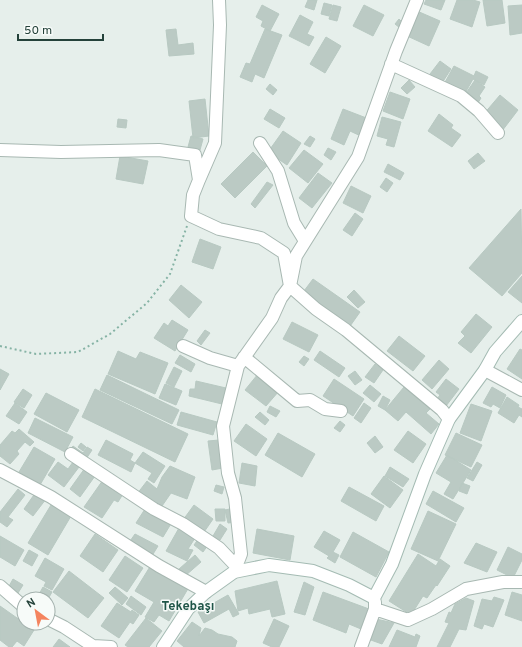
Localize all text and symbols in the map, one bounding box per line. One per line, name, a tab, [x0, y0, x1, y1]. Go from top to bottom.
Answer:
scale bar	[18, 16, 103, 42]
text: 50 m	[24, 23, 52, 39]
north arrow	[16, 591, 56, 631]
text: N	[24, 595, 38, 611]
district label: Tekebaşı	[161, 599, 215, 615]

